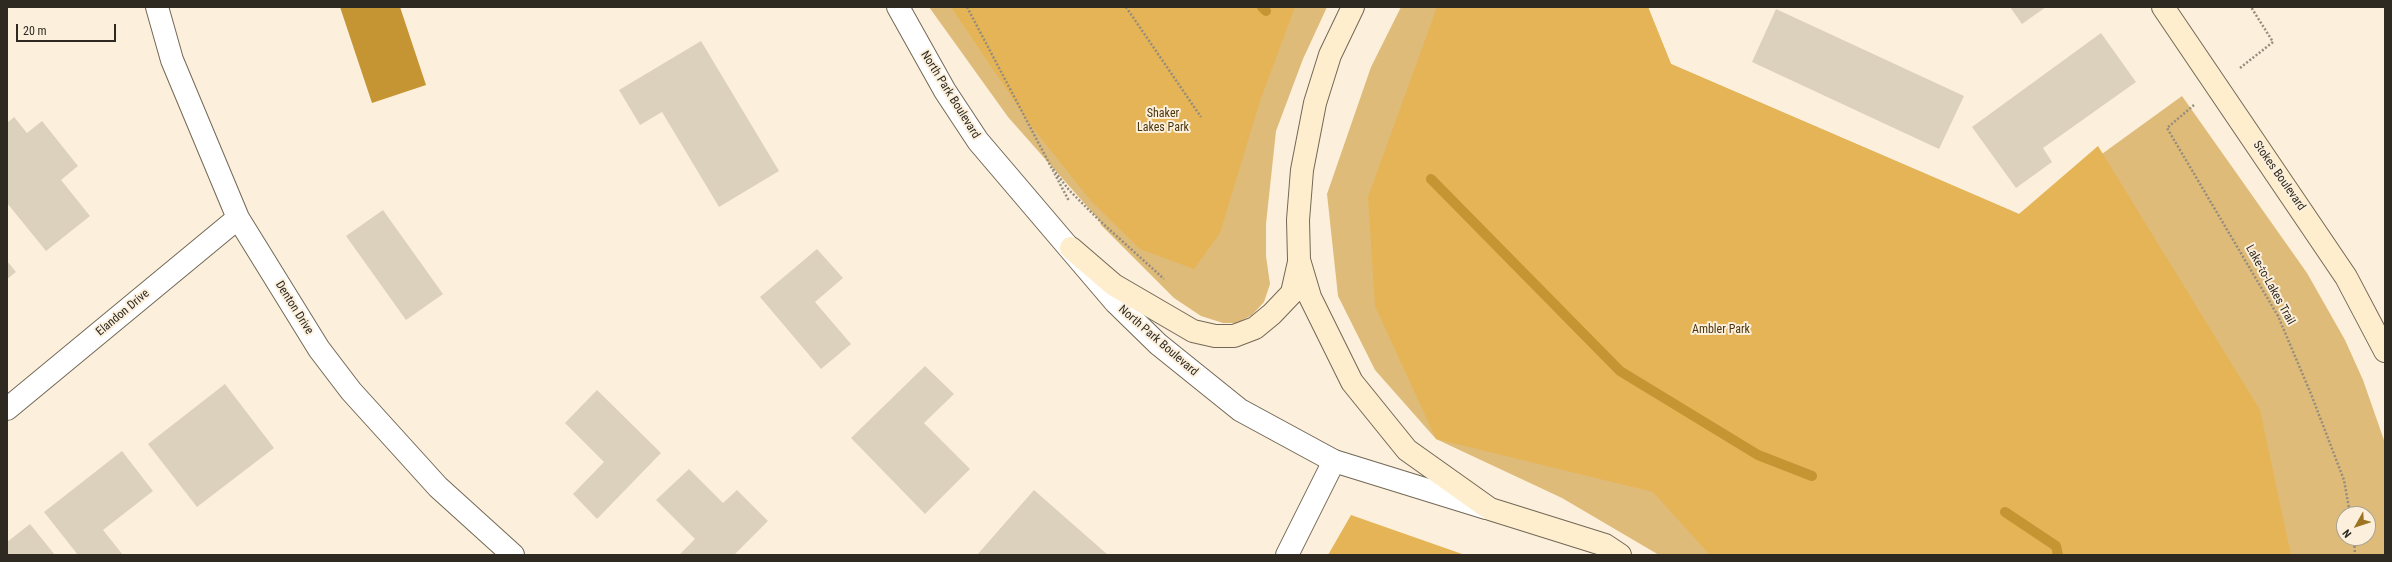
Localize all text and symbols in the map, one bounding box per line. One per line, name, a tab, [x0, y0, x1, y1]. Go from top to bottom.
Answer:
scale bar	[18, 16, 118, 42]
text: 20 m	[23, 24, 47, 38]
street label: North Park Boulevard	[917, 49, 983, 141]
park label: Shaker Lakes Park	[1137, 107, 1189, 135]
street label: Stokes Boulevard	[2250, 138, 2308, 214]
street label: Lake-to-Lakes Trail	[2242, 243, 2298, 327]
street label: Denton Drive	[272, 279, 316, 337]
street label: Elandon Drive	[94, 287, 152, 339]
street label: North Park Boulevard	[1115, 303, 1201, 379]
park label: Ambler Park	[1692, 323, 1750, 337]
north arrow	[2336, 506, 2376, 546]
text: N	[2340, 527, 2354, 540]

